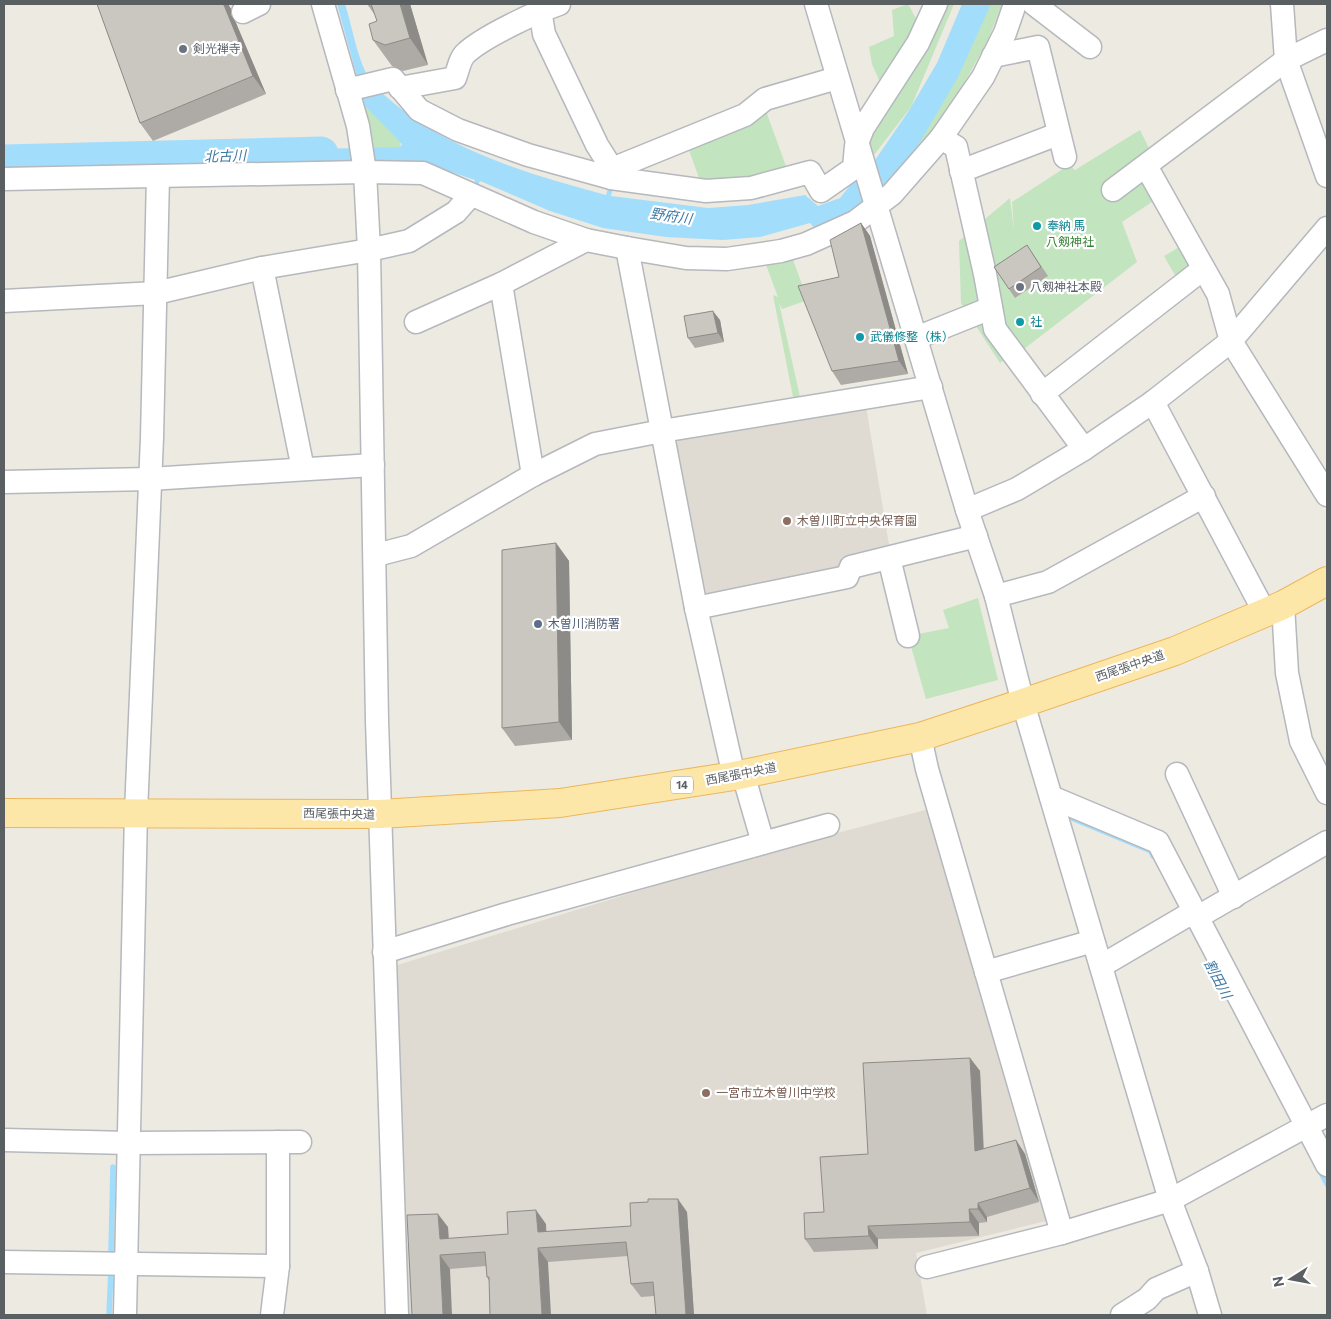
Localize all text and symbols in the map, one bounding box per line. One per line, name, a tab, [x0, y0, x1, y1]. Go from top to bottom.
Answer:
place label: 剣光禅寺	[193, 41, 241, 55]
marker: 剣光禅寺	[177, 43, 189, 55]
water label: 北古川	[204, 146, 248, 165]
water label: 野府川	[649, 204, 695, 227]
place label: 奉納 馬	[1047, 218, 1085, 232]
marker: 奉納 馬	[1031, 220, 1043, 232]
park label: 八剱神社	[1046, 234, 1094, 248]
place label: 八剱神社本殿	[1030, 279, 1102, 293]
marker: 八剱神社本殿	[1014, 281, 1026, 293]
place label: 社	[1030, 314, 1042, 328]
marker: 社	[1014, 316, 1026, 328]
place label: 武儀修整（株）	[870, 329, 954, 343]
marker: 武儀修整（株）	[854, 331, 866, 343]
place label: 木曽川町立中央保育園	[797, 513, 917, 527]
marker: 木曽川町立中央保育園	[781, 515, 793, 527]
place label: 木曽川消防署	[548, 616, 620, 630]
marker: 木曽川消防署	[532, 618, 544, 630]
street label: 西尾張中央道	[1093, 647, 1166, 683]
street label: 西尾張中央道	[704, 759, 777, 787]
road number: 14	[671, 776, 693, 794]
street label: 西尾張中央道	[303, 805, 375, 821]
water label: 割田川	[1201, 956, 1237, 1003]
place label: 一宮市立木曽川中学校	[716, 1085, 836, 1099]
marker: 一宮市立木曽川中学校	[700, 1087, 712, 1099]
north arrow	[1266, 1254, 1316, 1304]
text: N	[1268, 1275, 1287, 1288]

